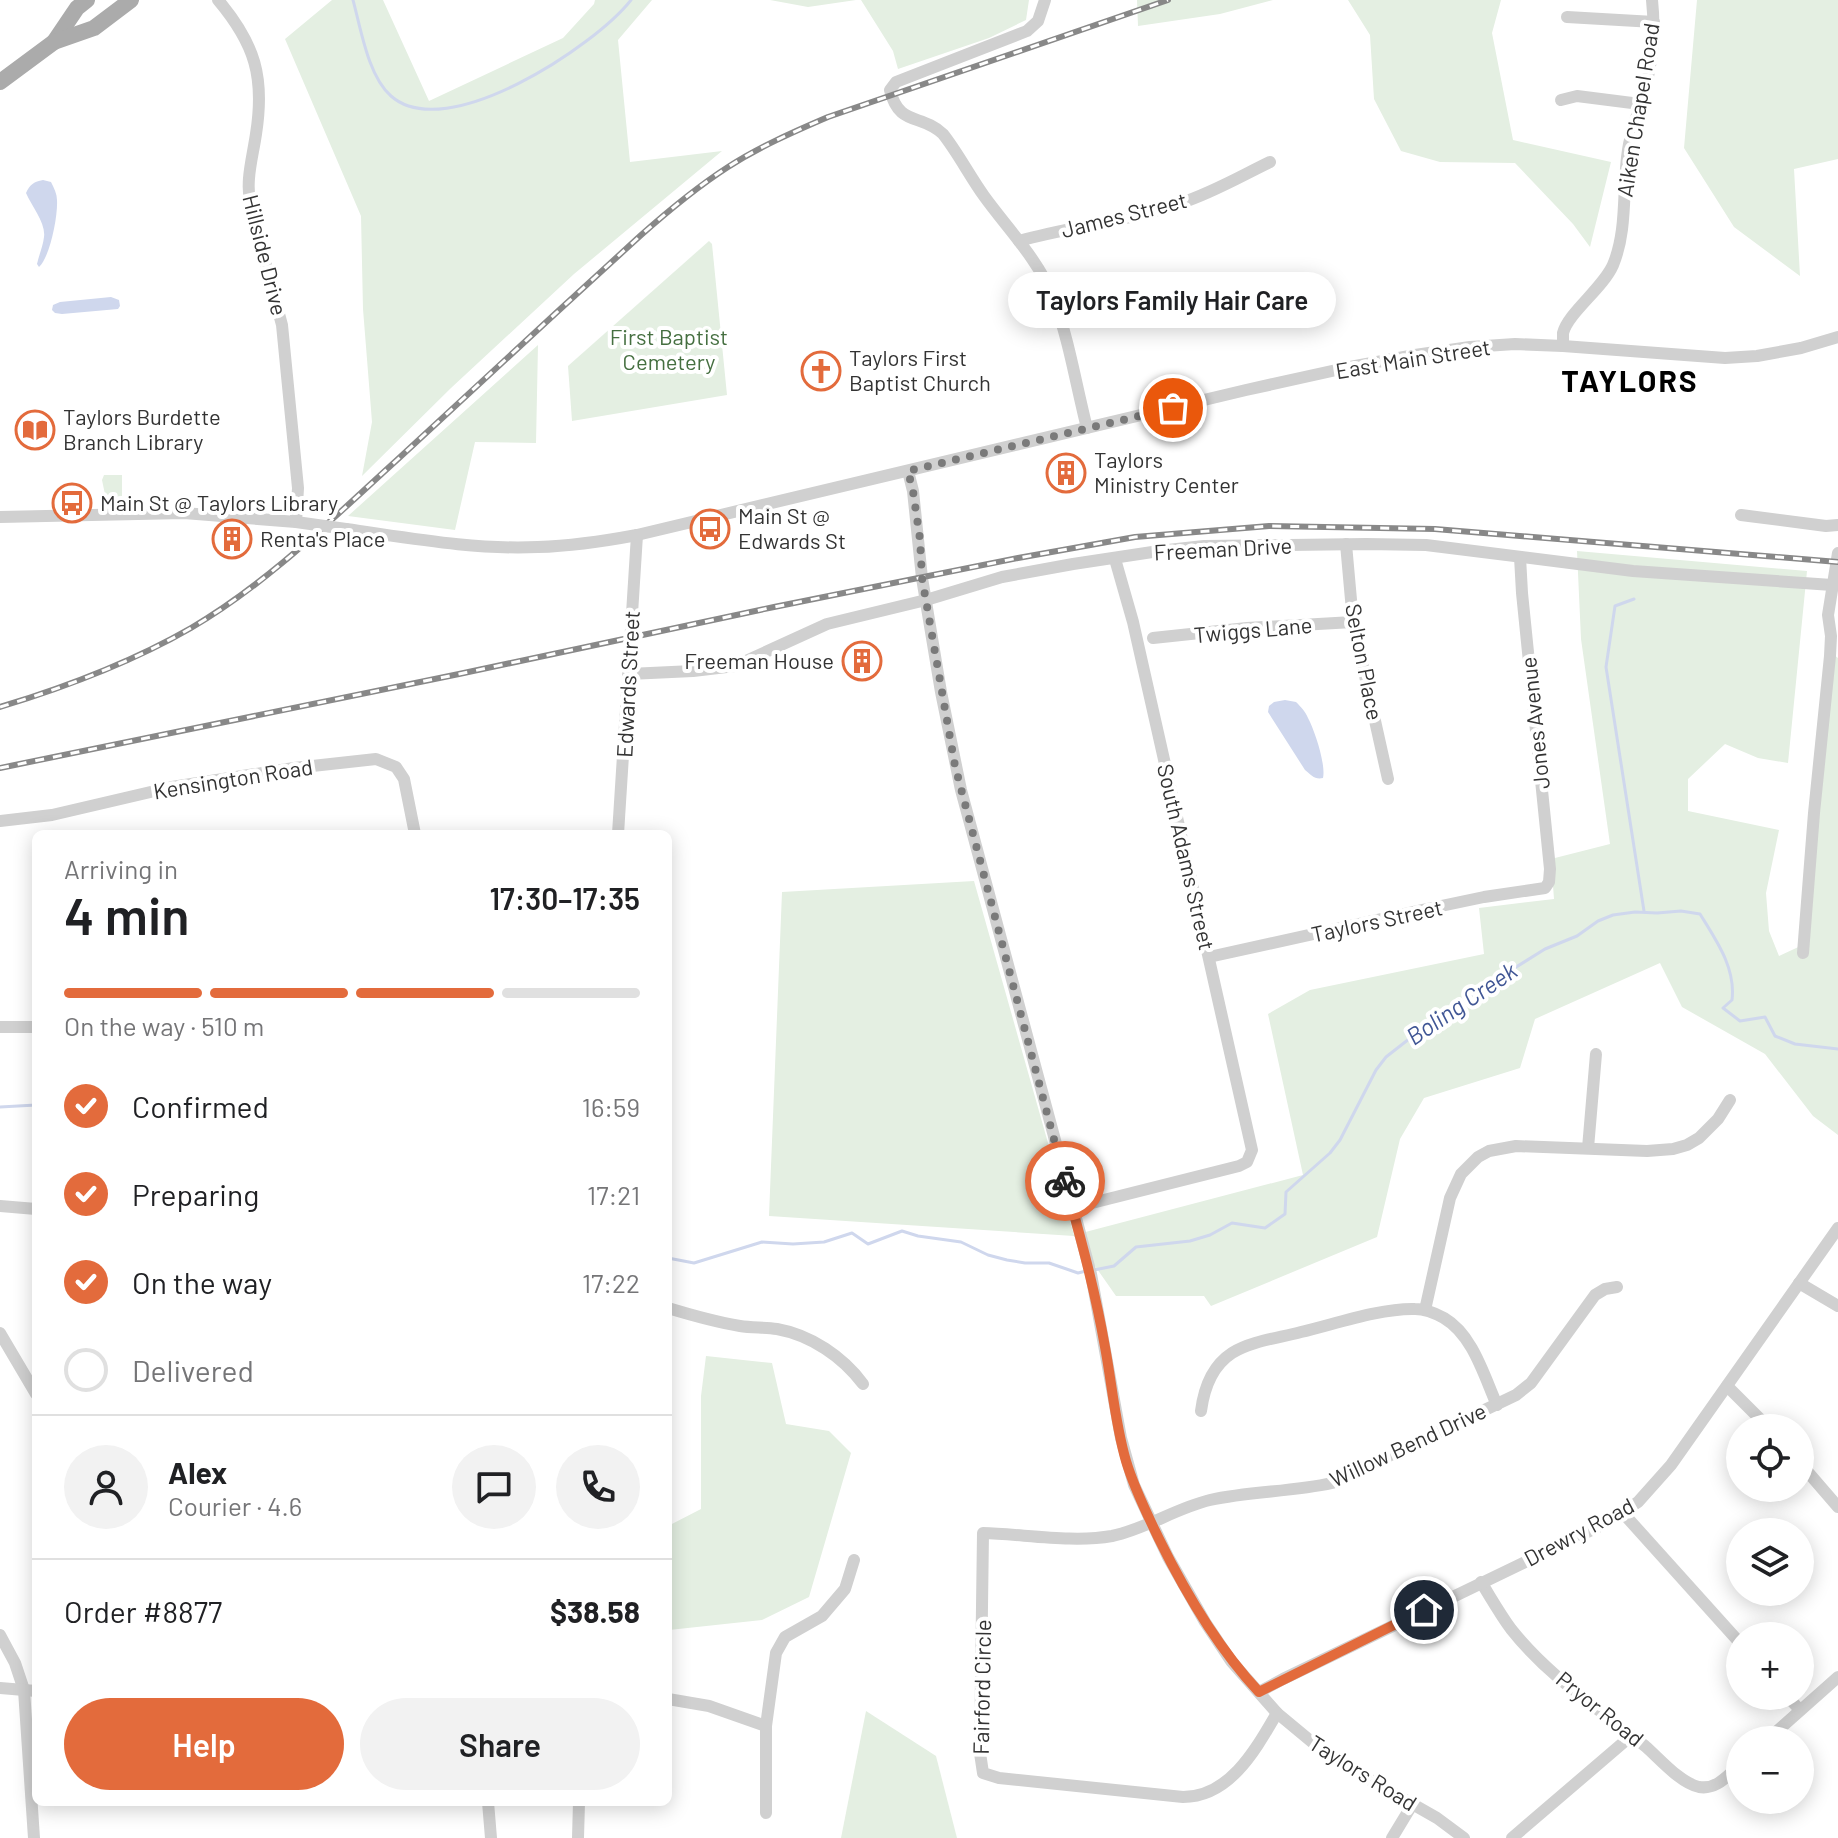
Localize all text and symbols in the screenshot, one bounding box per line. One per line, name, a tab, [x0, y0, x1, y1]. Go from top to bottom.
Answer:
street label: Aiken Chapel Road	[1610, 21, 1664, 199]
street label: James Street	[1058, 186, 1189, 242]
street label: Hillside Drive	[238, 192, 294, 318]
callout: Taylors Family Hair Care	[1009, 272, 1337, 328]
text: Taylors Family Hair Care	[1036, 284, 1308, 315]
park label: First Baptist Cemetery	[610, 323, 728, 374]
street label: East Main Street	[1334, 333, 1492, 383]
place label: Taylors First Baptist Church	[849, 344, 991, 395]
church icon: Taylors First Baptist Church	[800, 350, 842, 392]
district label: TAYLORS	[1561, 362, 1699, 398]
pin	[1139, 374, 1207, 442]
icon: bag	[1151, 386, 1195, 430]
place label: Taylors Burdette Branch Library	[63, 403, 221, 454]
library icon: Taylors Burdette Branch Library	[14, 409, 56, 451]
place label: Taylors Ministry Center	[1094, 446, 1239, 497]
building icon: Taylors Ministry Center	[1045, 452, 1087, 494]
bus stop icon: Main St @ Taylors Library	[51, 482, 93, 524]
place label: Main St @ Taylors Library	[100, 489, 338, 515]
place label: Main St @ Edwards St	[738, 502, 846, 553]
bus stop icon: Main St @ Edwards St	[689, 508, 731, 550]
building icon: Renta's Place	[211, 518, 253, 560]
place label: Renta's Place	[260, 525, 385, 551]
street label: Freeman Drive	[1153, 531, 1293, 565]
street label: Selton Place	[1341, 601, 1389, 722]
street label: Edwards Street	[610, 610, 644, 758]
street label: Twiggs Lane	[1193, 611, 1313, 647]
building icon: Freeman House	[841, 640, 883, 682]
place label: Freeman House	[684, 647, 834, 673]
street label: Jones Avenue	[1514, 656, 1554, 791]
street label: Kensington Road	[151, 753, 314, 803]
street label: South Adams Street	[1153, 761, 1221, 952]
text: Arriving in	[64, 853, 178, 884]
text: 17:30–17:35	[489, 880, 640, 916]
text: 4 min	[64, 883, 189, 945]
street label: Taylors Street	[1309, 893, 1445, 947]
water label: Boling Creek	[1400, 955, 1522, 1050]
text: On the way · 510 m	[64, 1010, 264, 1041]
icon: check	[64, 1084, 108, 1128]
text: Confirmed	[132, 1088, 269, 1124]
text: 16:59	[582, 1091, 640, 1122]
courier	[1025, 1141, 1105, 1221]
icon: bike	[1043, 1159, 1087, 1203]
icon: check	[64, 1172, 108, 1216]
text: Preparing	[132, 1176, 259, 1212]
text: 17:21	[587, 1179, 640, 1210]
icon: check	[64, 1260, 108, 1304]
text: On the way	[132, 1264, 272, 1300]
text: 17:22	[582, 1267, 640, 1298]
text: Delivered	[132, 1352, 254, 1388]
street label: Willow Bend Drive	[1325, 1396, 1490, 1492]
map controls	[1726, 1414, 1814, 1814]
button: locate	[1726, 1414, 1814, 1502]
button: person	[64, 1445, 148, 1529]
button: chat	[452, 1445, 536, 1529]
button: phone	[556, 1445, 640, 1529]
text: Alex	[168, 1454, 227, 1490]
text: Courier · 4.6	[168, 1490, 302, 1521]
street label: Drewry Road	[1519, 1491, 1638, 1571]
button: layers	[1726, 1518, 1814, 1606]
pin	[1390, 1576, 1458, 1644]
icon: home	[1402, 1588, 1446, 1632]
text: Order #8877	[64, 1593, 222, 1629]
text: $38.58	[550, 1593, 640, 1629]
street label: Fairford Circle	[967, 1619, 995, 1755]
button: +	[1726, 1622, 1814, 1710]
street label: Pryor Road	[1552, 1665, 1649, 1751]
button: Help	[64, 1698, 344, 1790]
button: Share	[360, 1698, 640, 1790]
button: −	[1726, 1726, 1814, 1814]
street label: Taylors Road	[1305, 1729, 1422, 1816]

